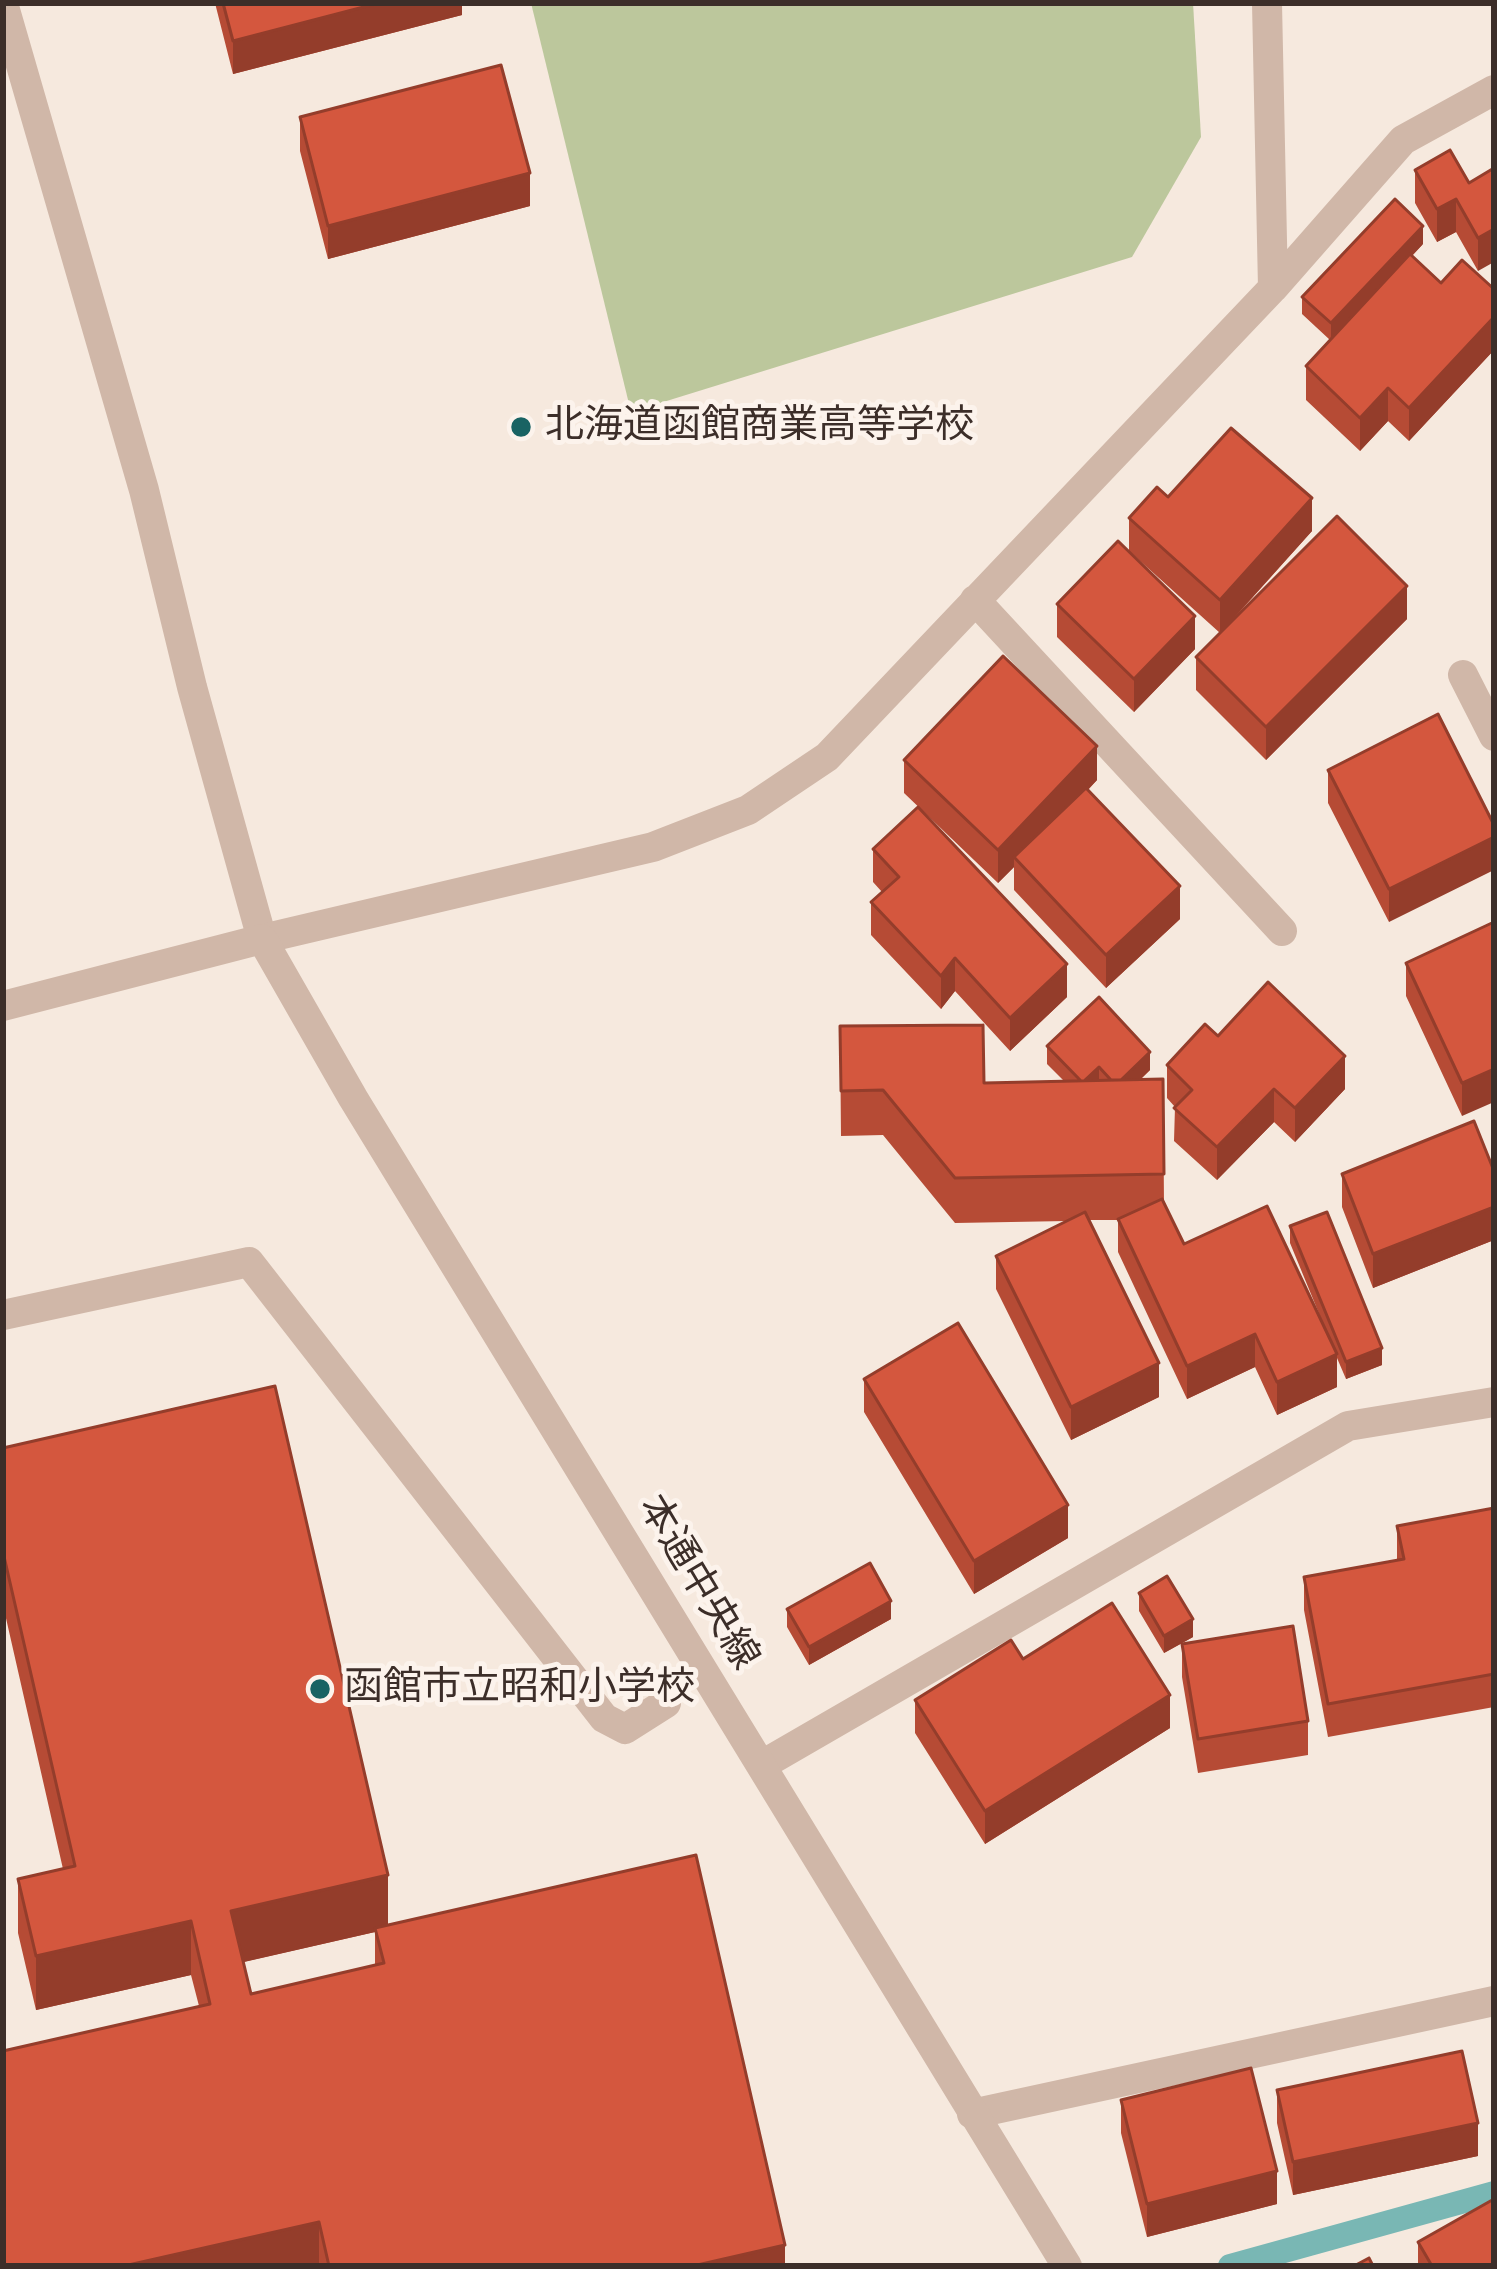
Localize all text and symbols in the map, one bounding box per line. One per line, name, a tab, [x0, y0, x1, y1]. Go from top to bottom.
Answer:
place label: 北海道函館商業高等学校	[545, 404, 974, 450]
marker: 北海道函館商業高等学校	[508, 414, 534, 440]
street label: 本通中央線	[627, 1487, 767, 1679]
place label: 函館市立昭和小学校	[344, 1666, 695, 1712]
marker: 函館市立昭和小学校	[307, 1676, 333, 1702]

